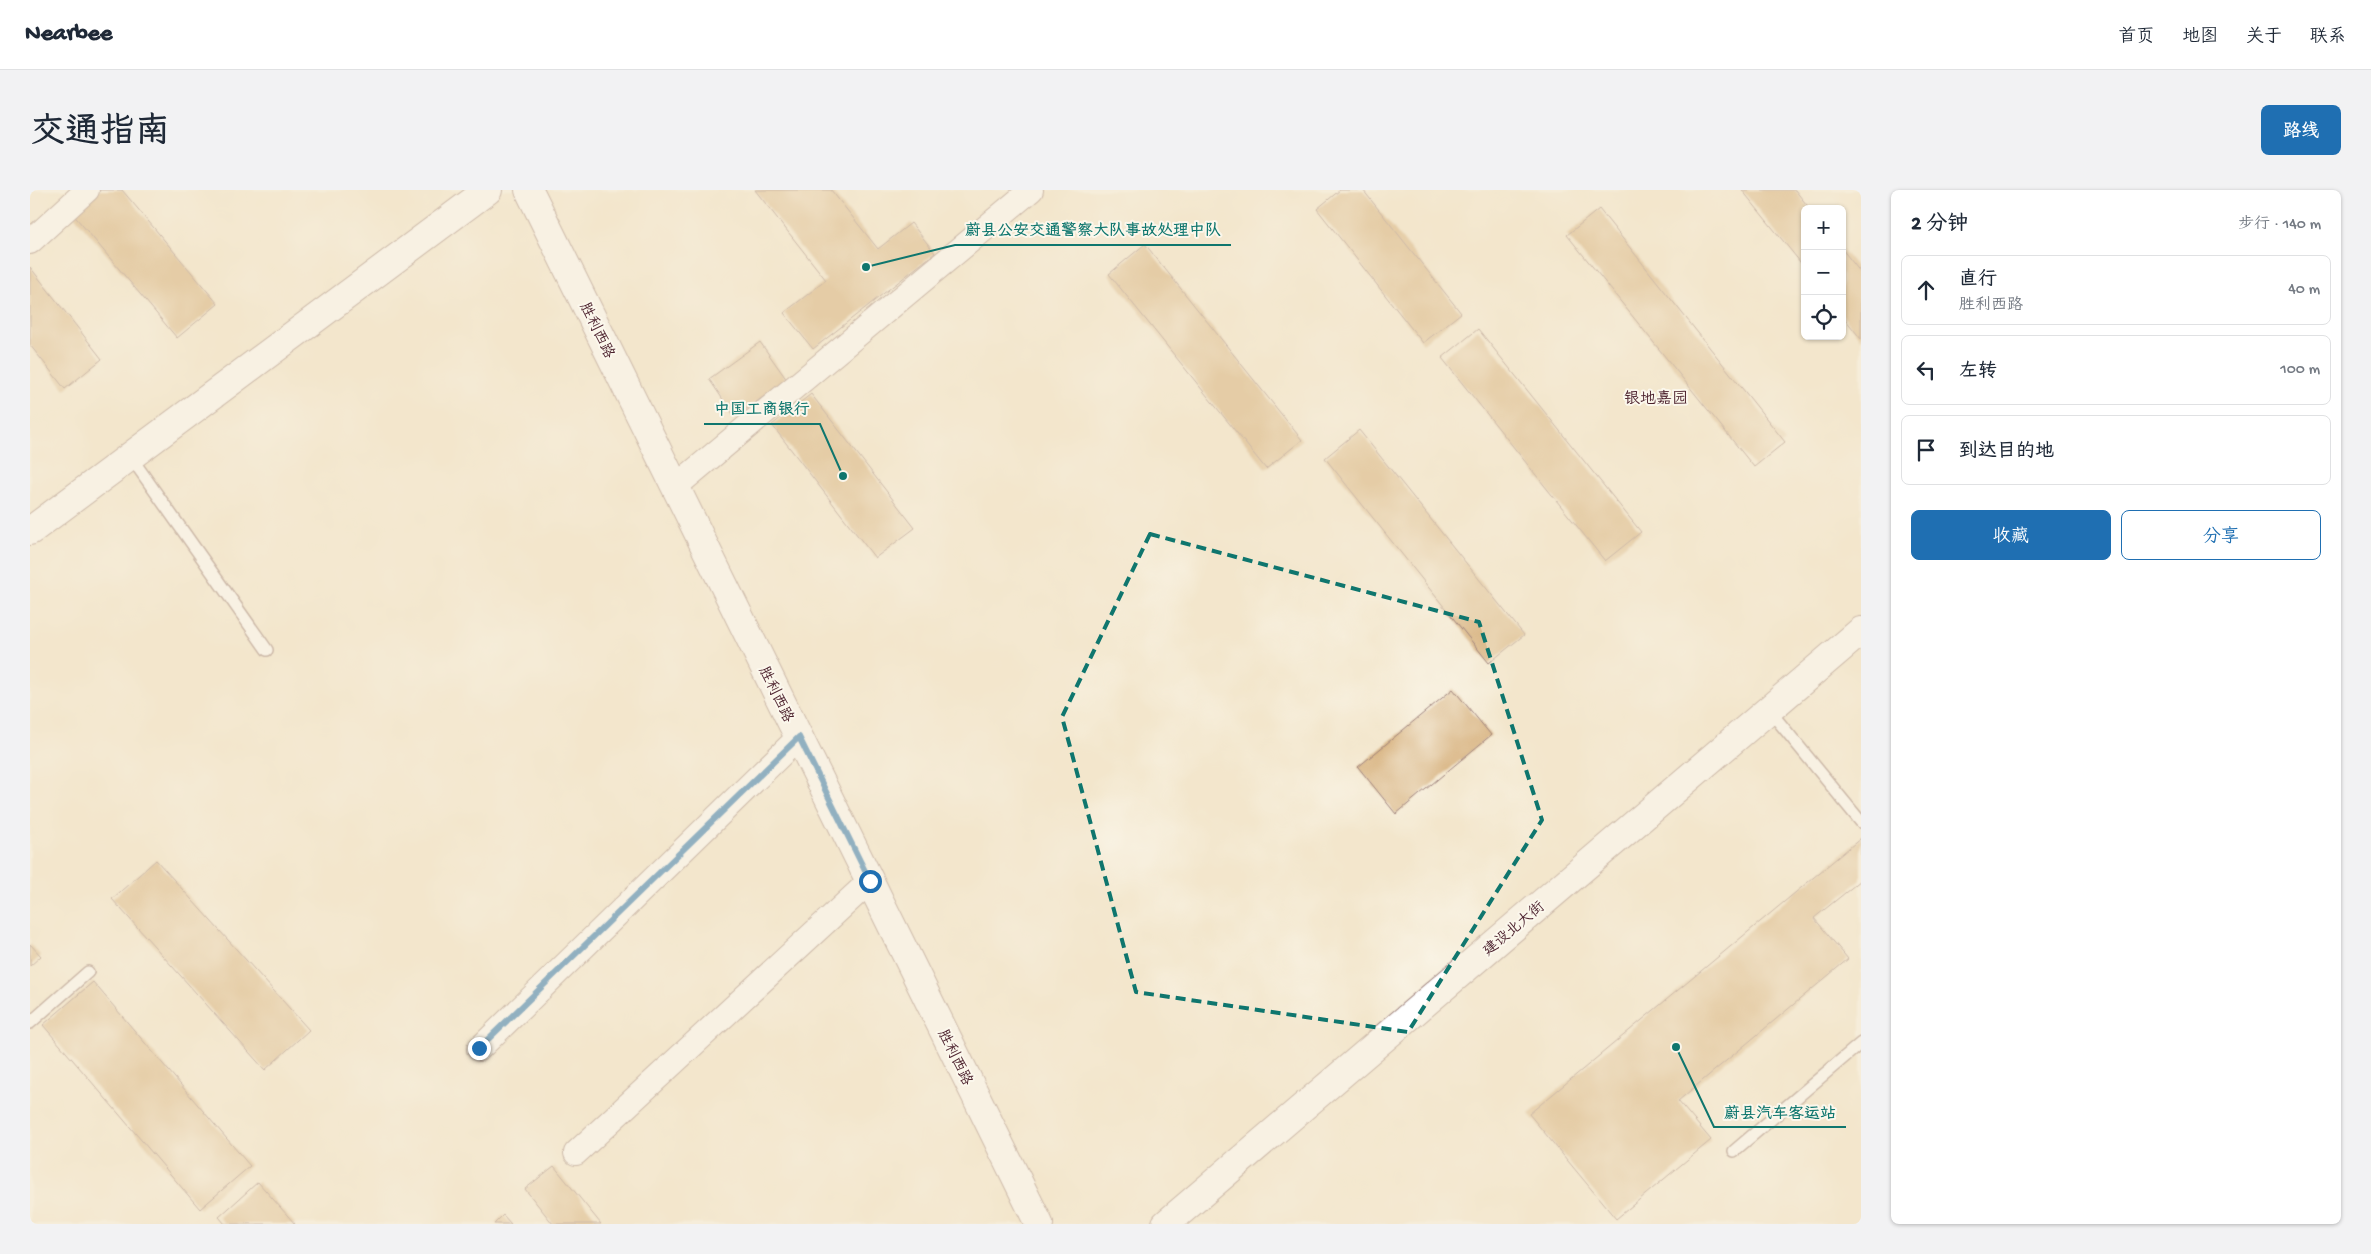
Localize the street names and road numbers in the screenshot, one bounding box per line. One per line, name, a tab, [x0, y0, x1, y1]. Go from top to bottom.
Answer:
street label: 胜利西路	[575, 300, 617, 362]
street label: 胜利西路	[754, 664, 796, 726]
street label: 建设北大街	[1480, 899, 1549, 961]
street label: 胜利西路	[933, 1027, 975, 1089]

